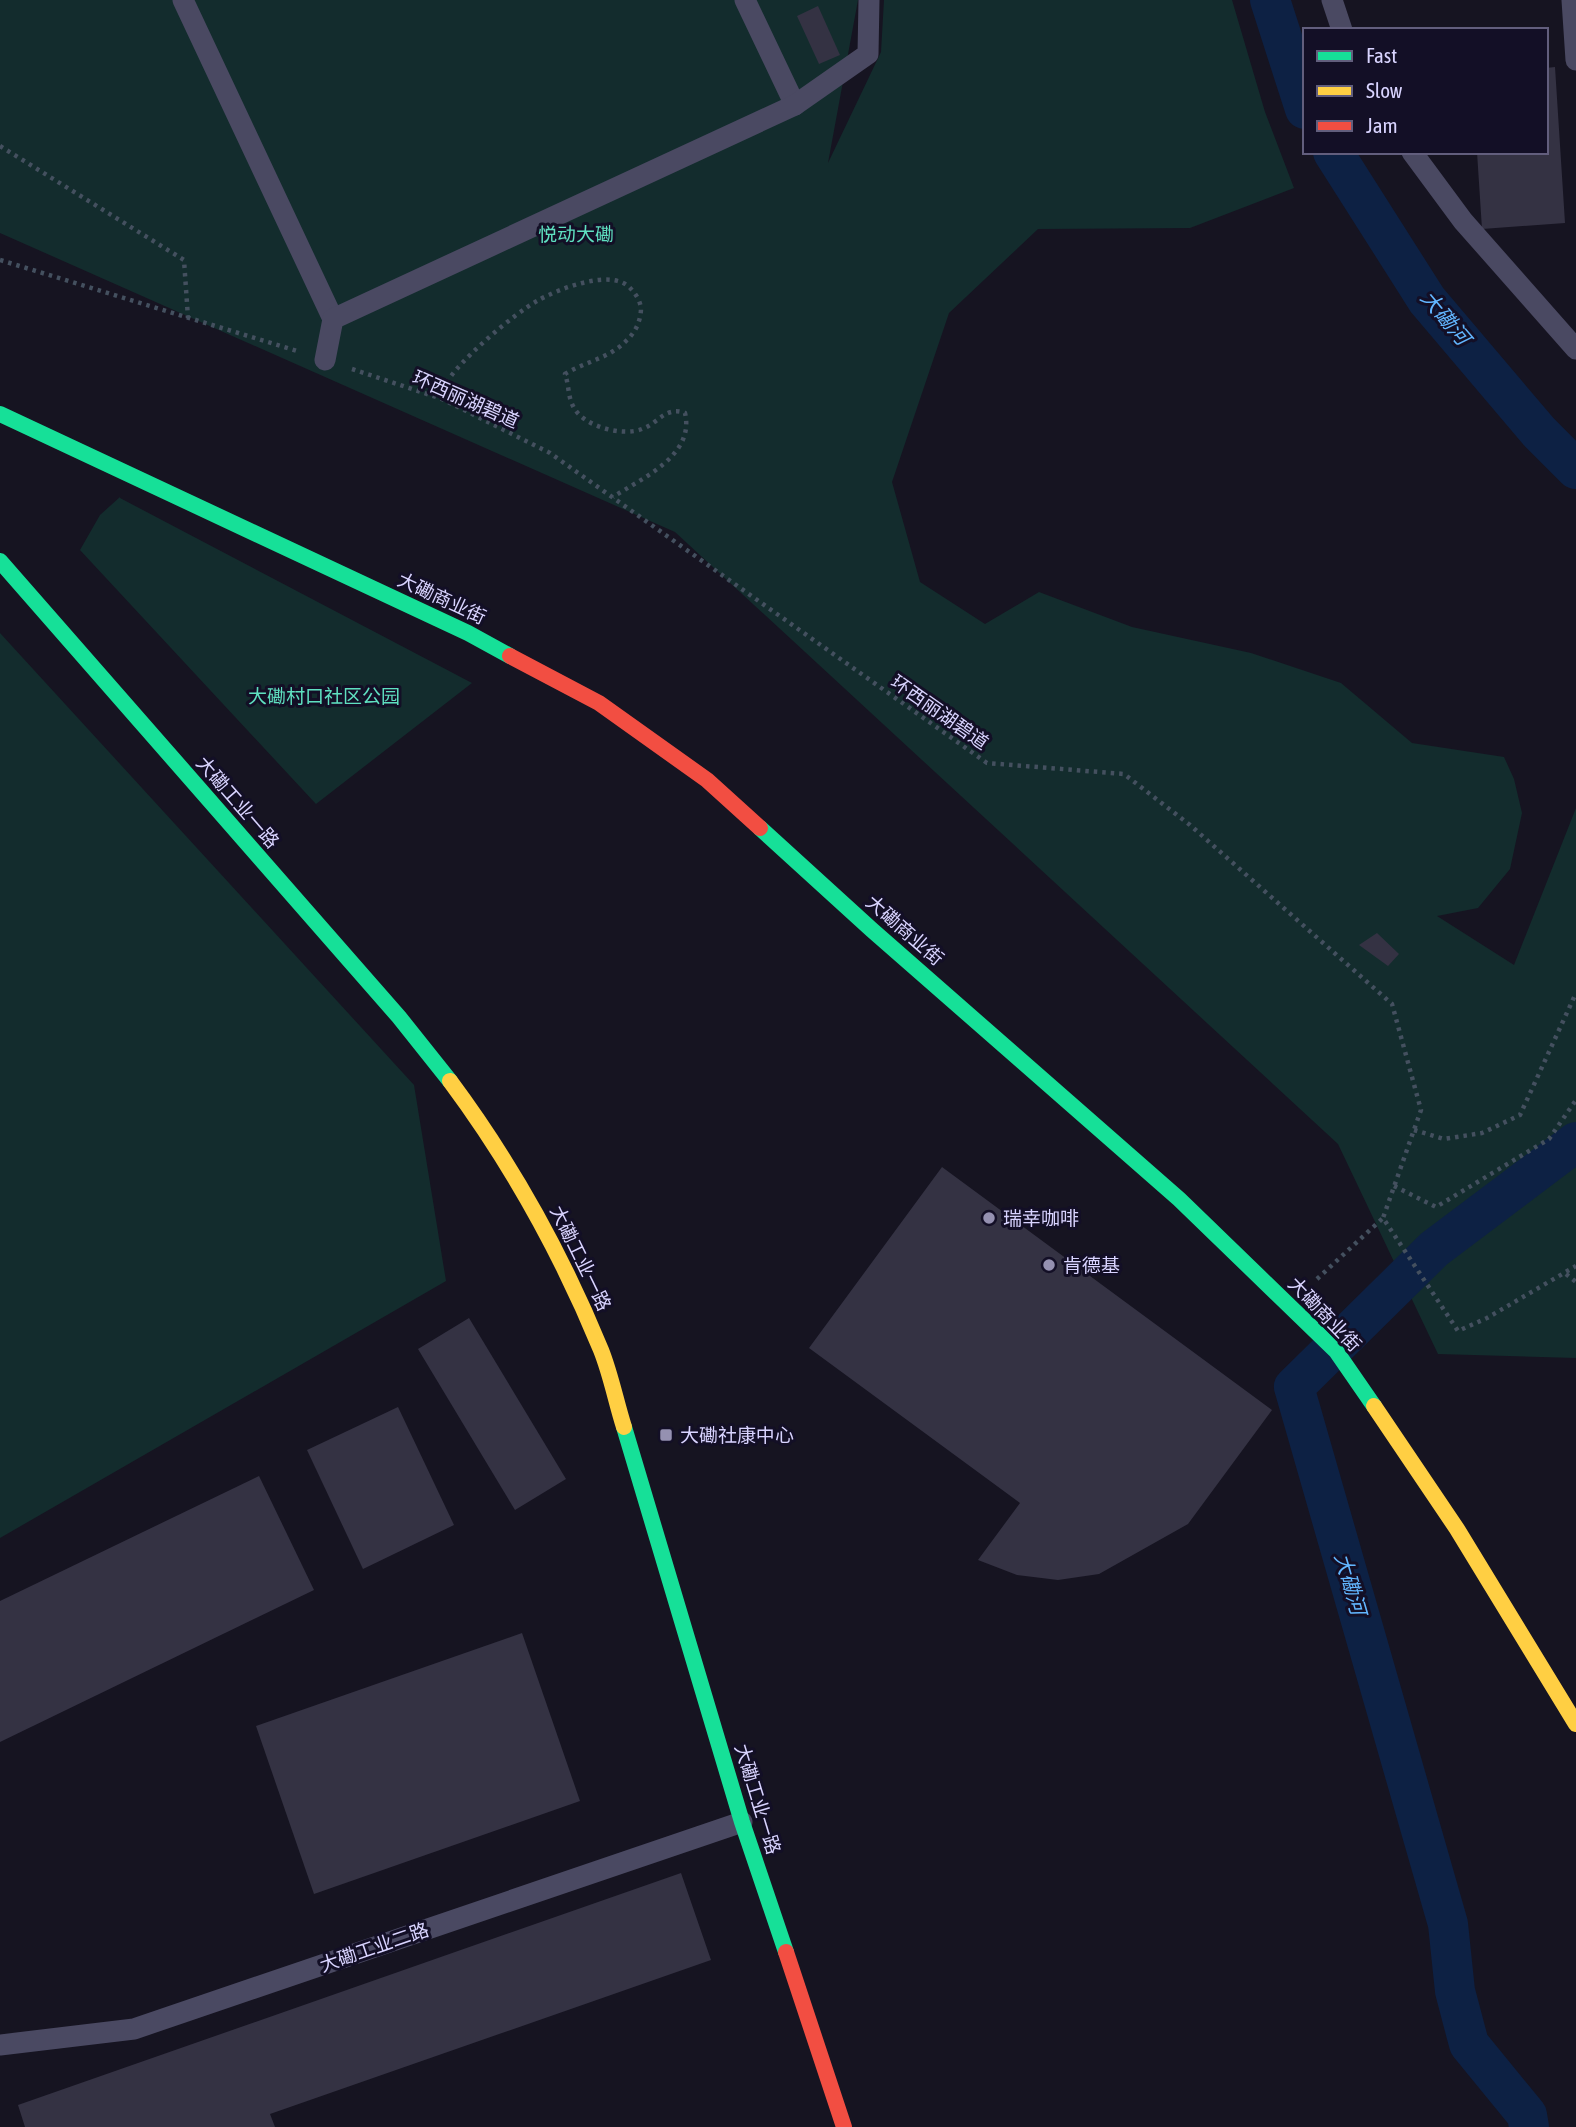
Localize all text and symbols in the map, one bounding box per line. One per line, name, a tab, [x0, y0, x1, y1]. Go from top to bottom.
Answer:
legend	[1303, 28, 1548, 154]
text: Fast	[1366, 43, 1397, 67]
text: Slow	[1366, 78, 1403, 102]
text: Jam	[1366, 113, 1398, 137]
park label: 悦动大磡	[538, 223, 614, 245]
water label: 大磡河	[1416, 286, 1478, 352]
street label: 环西丽湖碧道	[409, 366, 523, 432]
street label: 大磡商业街	[394, 568, 490, 628]
street label: 环西丽湖碧道	[887, 670, 993, 754]
park label: 大磡村口社区公园	[248, 685, 400, 707]
street label: 大磡工业一路	[192, 752, 284, 852]
street label: 大磡商业街	[862, 891, 948, 969]
street label: 大磡工业一路	[546, 1202, 616, 1314]
place label: 瑞幸咖啡	[1003, 1207, 1079, 1229]
marker: 瑞幸咖啡	[981, 1210, 997, 1226]
place label: 肯德基	[1063, 1254, 1120, 1276]
marker: 肯德基	[1041, 1257, 1057, 1273]
street label: 大磡商业街	[1284, 1272, 1366, 1356]
place label: 大磡社康中心	[680, 1424, 794, 1446]
marker: 大磡社康中心	[658, 1427, 674, 1443]
water label: 大磡河	[1331, 1550, 1372, 1621]
street label: 大磡工业一路	[731, 1741, 785, 1857]
street label: 大磡工业二路	[317, 1918, 431, 1976]

